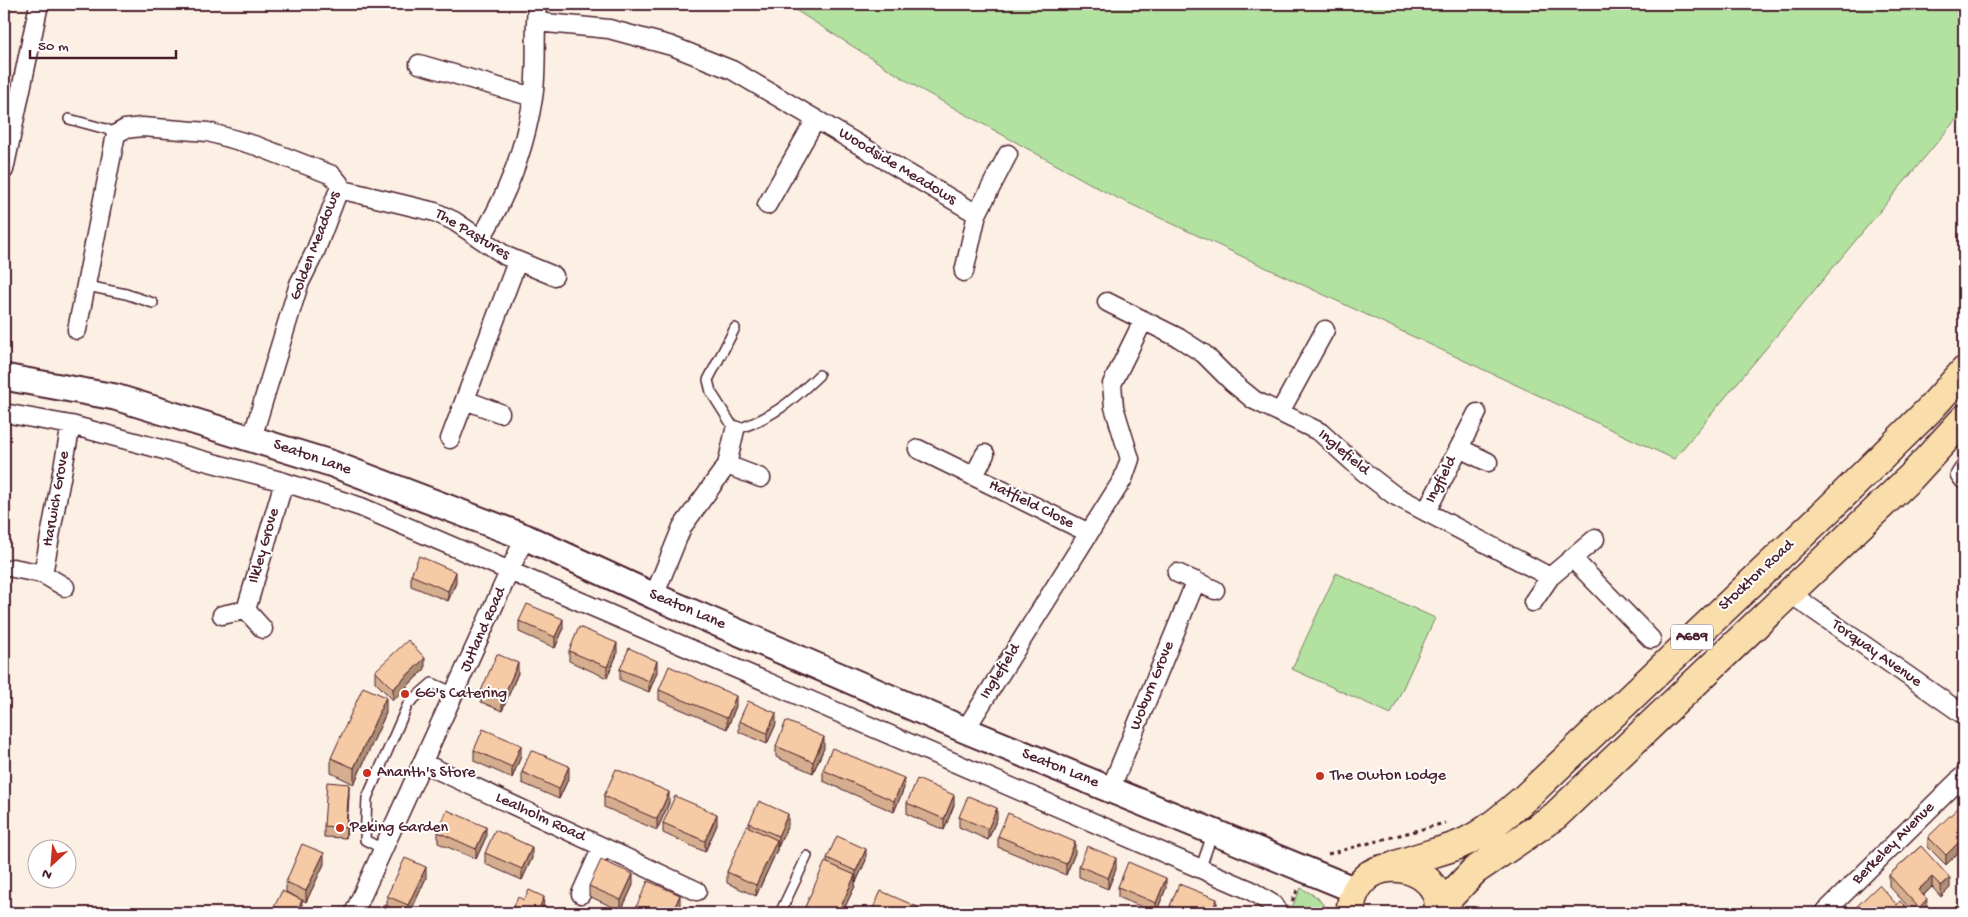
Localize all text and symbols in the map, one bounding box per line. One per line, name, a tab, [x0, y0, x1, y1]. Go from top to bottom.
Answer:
scale bar	[30, 28, 176, 60]
text: 50 m	[38, 38, 69, 56]
street label: Woodside Meadows	[834, 124, 961, 210]
street label: Golden Meadows	[286, 188, 346, 303]
street label: The Pastures	[430, 205, 514, 265]
street label: Inglefield	[1313, 426, 1374, 481]
street label: Seaton Lane	[270, 436, 354, 480]
street label: Harwich Grove	[39, 449, 75, 548]
street label: Ingfield	[1422, 452, 1463, 507]
street label: Hatfield Close	[985, 476, 1077, 534]
street label: Ilkley Grove	[245, 506, 285, 586]
street label: Stockton Road	[1715, 535, 1800, 616]
street label: Jutland Road	[457, 583, 512, 675]
street label: Seaton Lane	[646, 585, 729, 635]
street label: Torquay Avenue	[1826, 615, 1925, 693]
road number: A689	[1671, 624, 1713, 650]
street label: Woburn Grove	[1127, 638, 1180, 733]
street label: Inglefield	[977, 639, 1026, 703]
place label: GG's Catering	[415, 685, 507, 704]
marker: GG's Catering	[399, 688, 411, 700]
street label: Seaton Lane	[1019, 745, 1102, 793]
place label: Ananth's Store	[377, 764, 476, 783]
marker: Ananth's Store	[361, 767, 373, 779]
place label: The Owton Lodge	[1329, 767, 1447, 786]
marker: The Owton Lodge	[1314, 770, 1326, 782]
street label: Lealholm Road	[492, 789, 589, 848]
street label: Berkeley Avenue	[1848, 798, 1940, 890]
place label: Peking Garden	[349, 819, 448, 838]
marker: Peking Garden	[334, 822, 346, 834]
north arrow	[28, 840, 78, 890]
text: N	[40, 864, 55, 883]

